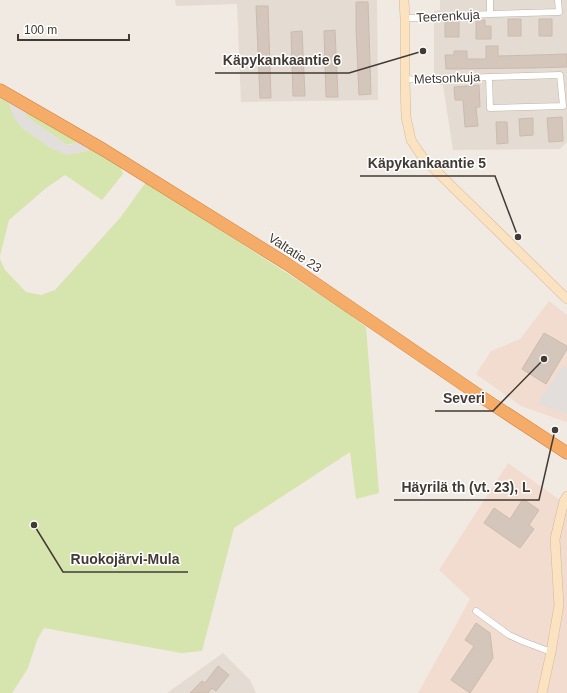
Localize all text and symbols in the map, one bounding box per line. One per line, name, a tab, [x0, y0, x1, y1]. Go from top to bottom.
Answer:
street label: Teerenkuja	[416, 7, 481, 25]
scale bar	[18, 16, 129, 42]
text: 100 m	[24, 23, 57, 37]
callout: Käpykankaantie 6	[215, 47, 349, 73]
text: Käpykankaantie 6	[223, 52, 341, 68]
street label: Metsonkuja	[414, 69, 481, 87]
callout: Käpykankaantie 5	[360, 150, 495, 176]
text: Käpykankaantie 5	[368, 155, 486, 171]
street label: Valtatie 23	[266, 230, 324, 276]
callout: Severi	[435, 385, 493, 411]
text: Severi	[443, 390, 485, 406]
callout: Häyrilä th (vt. 23), L	[394, 474, 539, 500]
text: Häyrilä th (vt. 23), L	[401, 479, 531, 495]
callout: Ruokojärvi-Mula	[63, 546, 188, 572]
text: Ruokojärvi-Mula	[71, 551, 180, 567]

